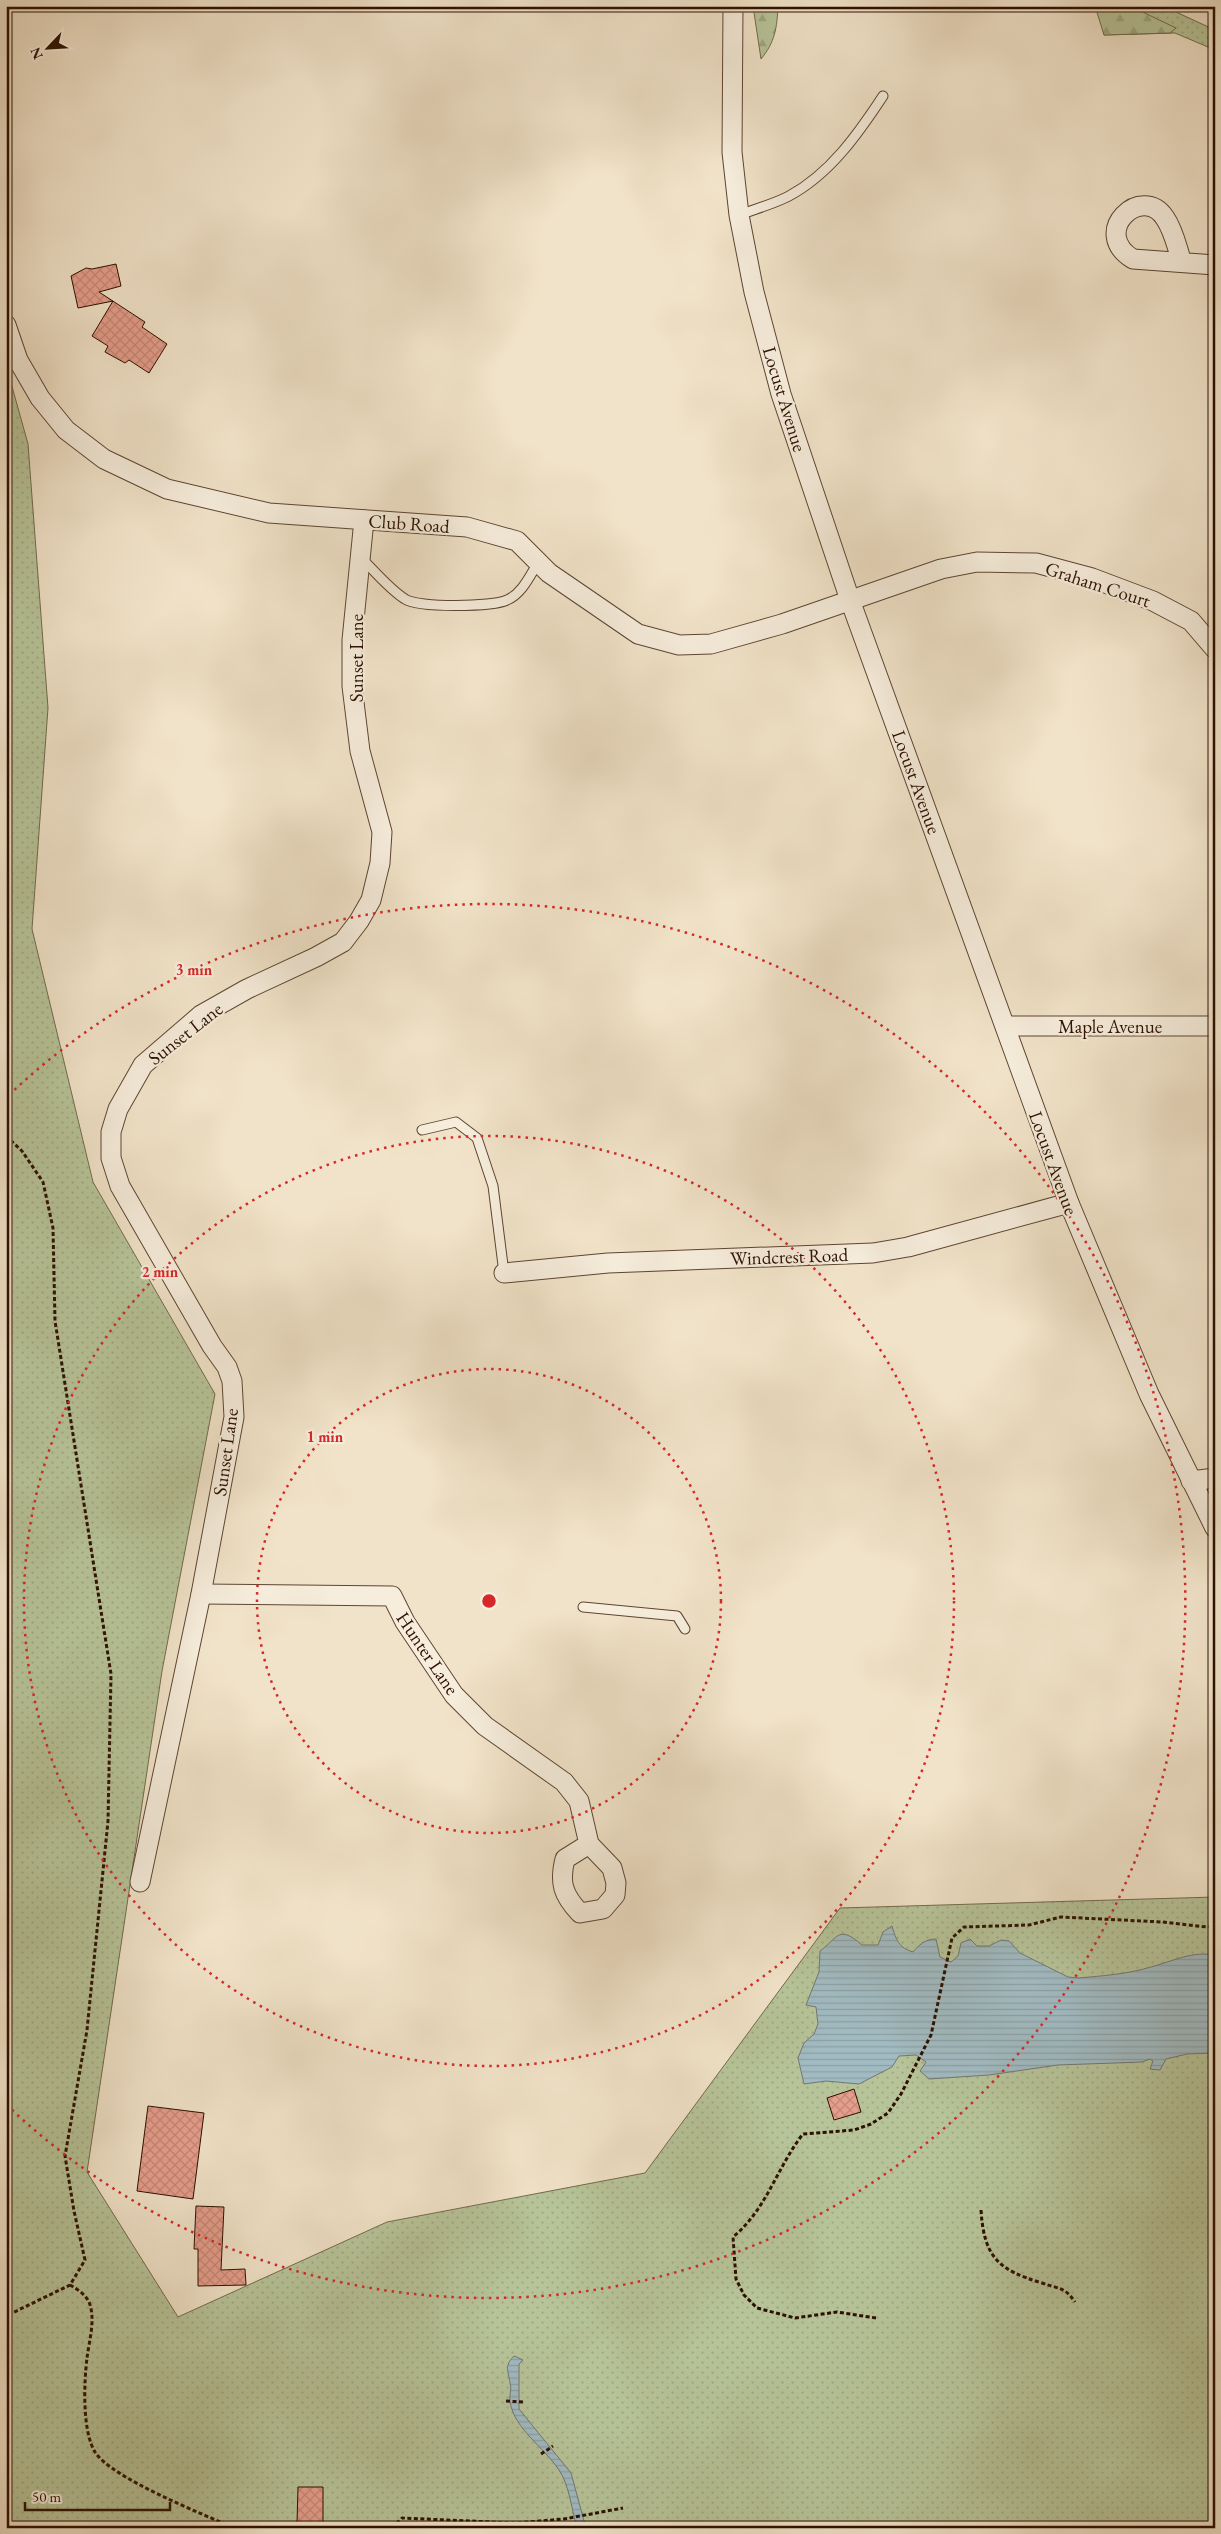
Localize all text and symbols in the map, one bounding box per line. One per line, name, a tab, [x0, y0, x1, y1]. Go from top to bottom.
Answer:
north arrow	[22, 22, 72, 72]
text: N	[25, 44, 47, 62]
street label: Locust Avenue	[757, 344, 812, 455]
street label: Club Road	[367, 508, 451, 539]
street label: Graham Court	[1042, 556, 1154, 613]
street label: Sunset Lane	[344, 614, 369, 702]
street label: Locust Avenue	[886, 727, 947, 838]
text: 3 min	[176, 960, 213, 979]
street label: Sunset Lane	[143, 996, 228, 1070]
street label: Maple Avenue	[1058, 1014, 1162, 1039]
street label: Locust Avenue	[1023, 1108, 1084, 1219]
street label: Windcrest Road	[730, 1242, 849, 1271]
text: 2 min	[142, 1262, 179, 1281]
street label: Sunset Lane	[207, 1407, 244, 1498]
text: 1 min	[307, 1427, 344, 1446]
centre of rings	[480, 1592, 498, 1610]
street label: Hunter Lane	[391, 1607, 465, 1700]
scale bar	[25, 2479, 170, 2511]
text: 50 m	[32, 2487, 61, 2506]

